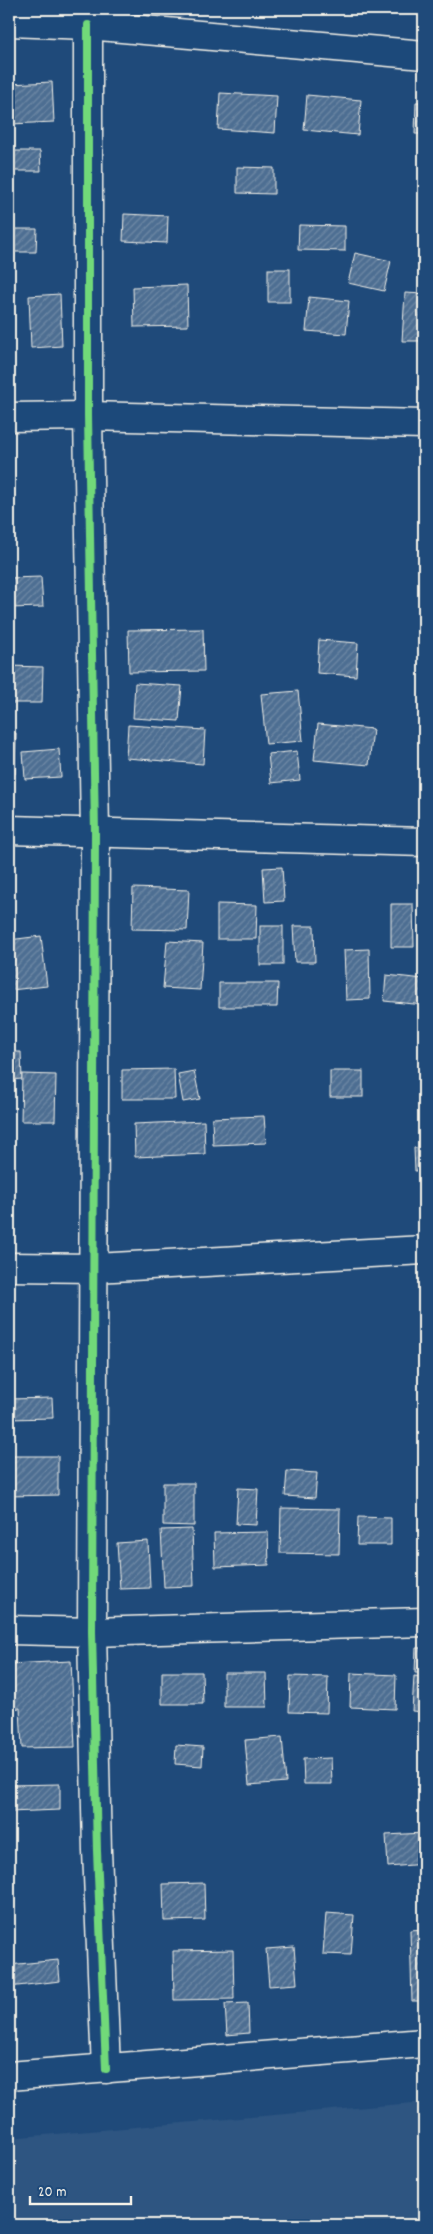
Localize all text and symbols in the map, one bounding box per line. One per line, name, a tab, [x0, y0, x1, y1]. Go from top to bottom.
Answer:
scale bar	[30, 2174, 131, 2206]
text: 20 m	[38, 2182, 66, 2204]

